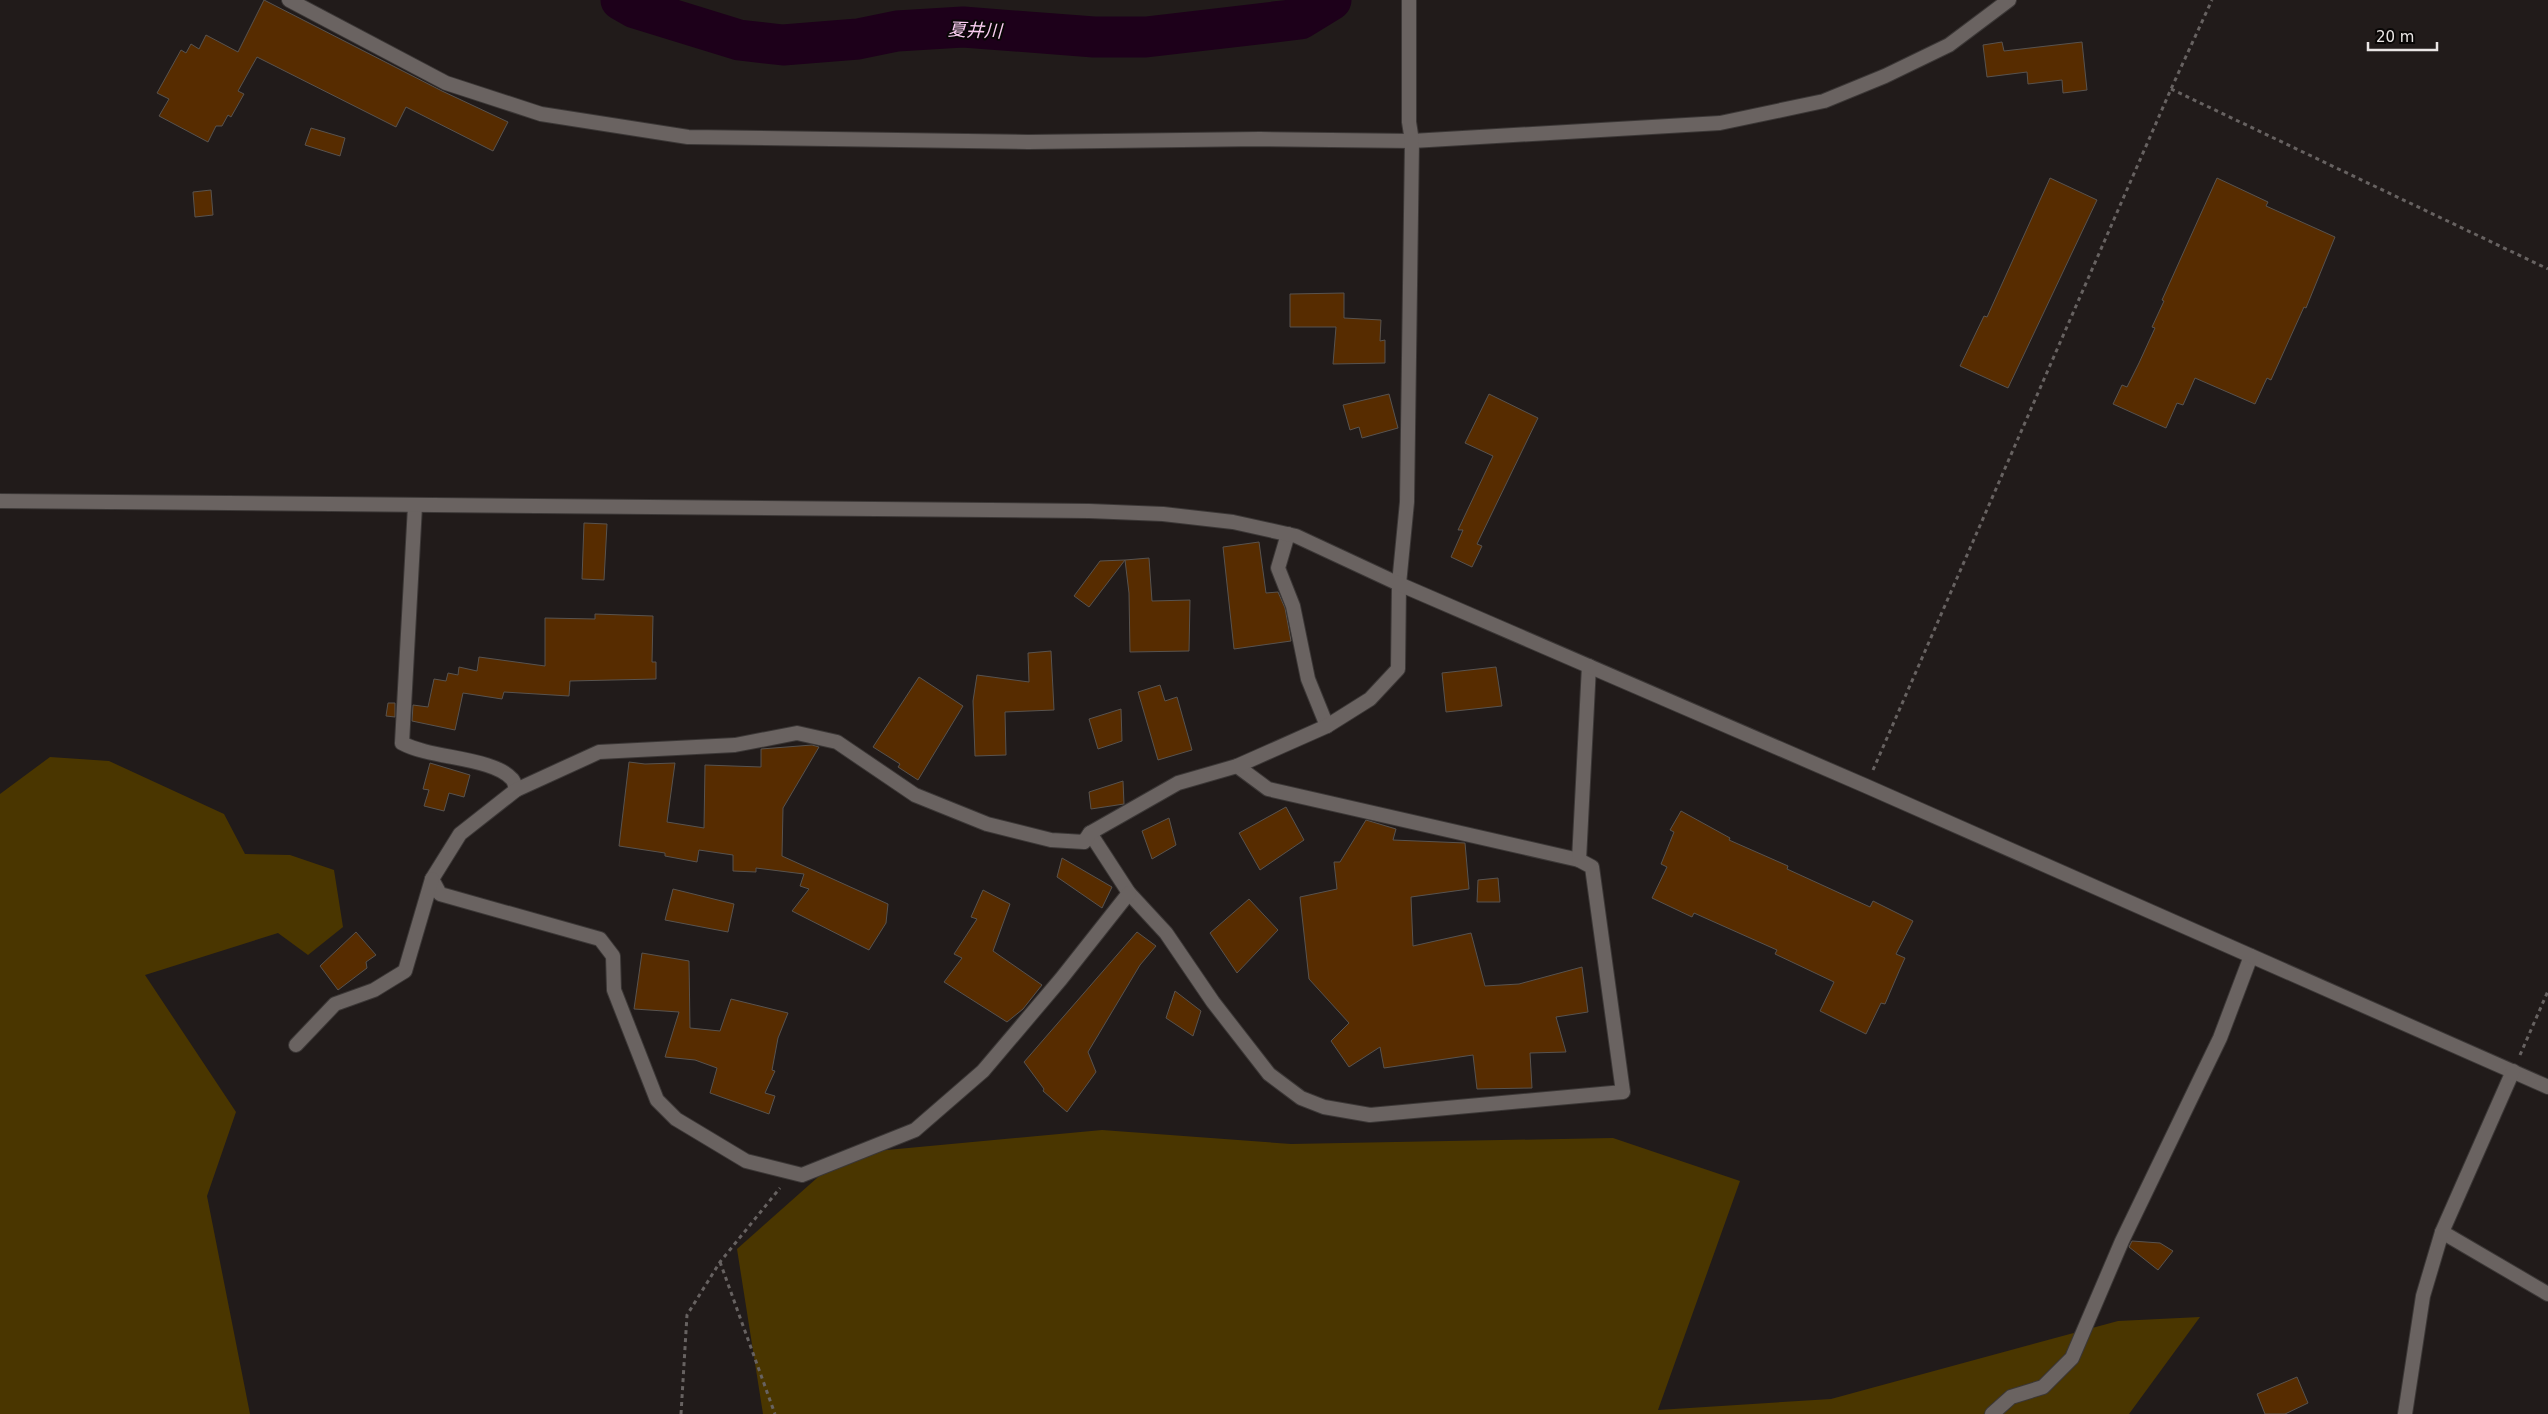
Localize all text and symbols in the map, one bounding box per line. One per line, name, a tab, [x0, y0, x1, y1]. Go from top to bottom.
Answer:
water label: 夏井川	[948, 19, 1004, 42]
scale bar	[2368, 20, 2437, 52]
text: 20 m	[2376, 28, 2414, 46]

